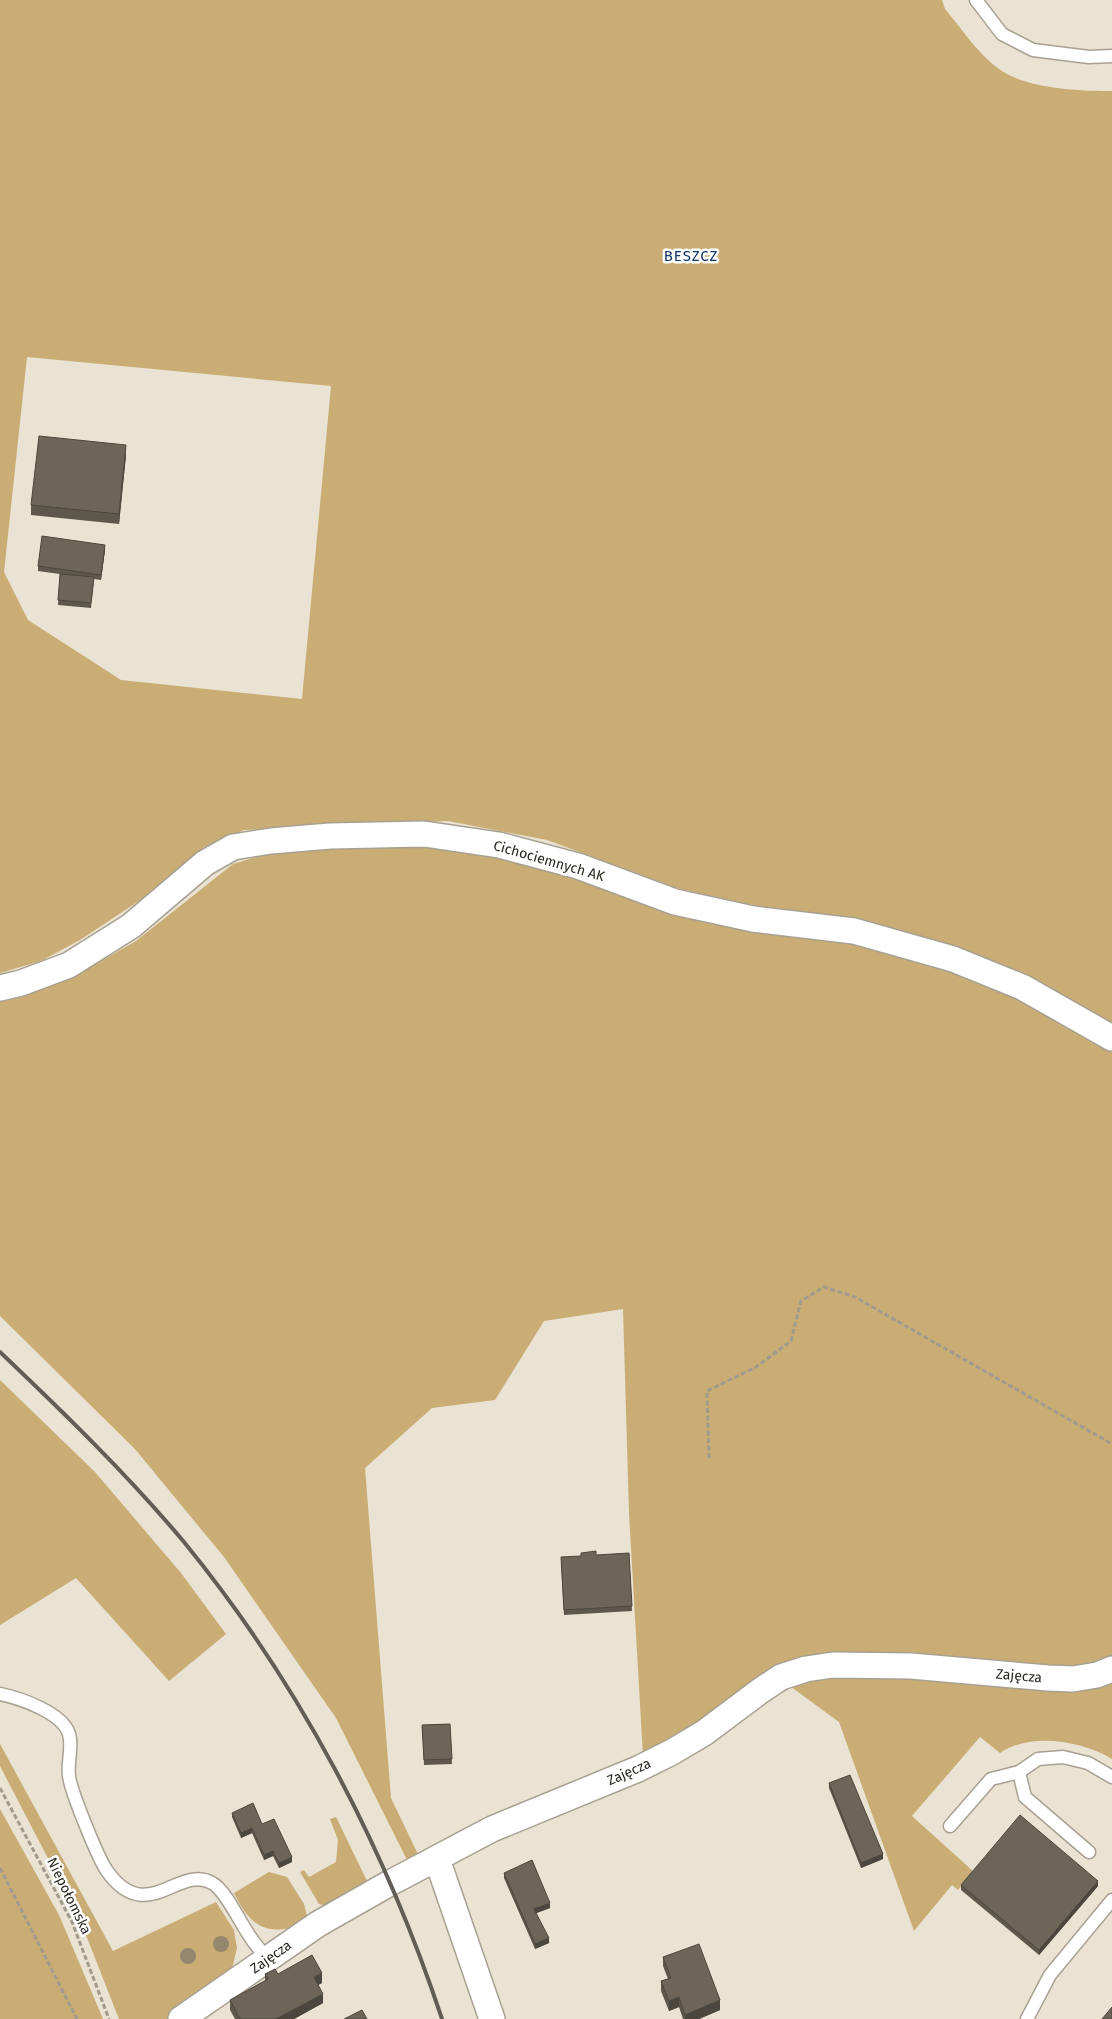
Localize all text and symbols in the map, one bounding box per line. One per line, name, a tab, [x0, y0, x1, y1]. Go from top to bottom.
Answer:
district label: BESZCZ	[664, 247, 718, 265]
street label: Cichociemnych AK	[491, 837, 607, 885]
street label: Zajęcza	[995, 1666, 1043, 1686]
street label: Zajęcza	[604, 1755, 654, 1789]
street label: Niepołomska	[43, 1855, 95, 1937]
street label: Zajęcza	[247, 1937, 295, 1977]

